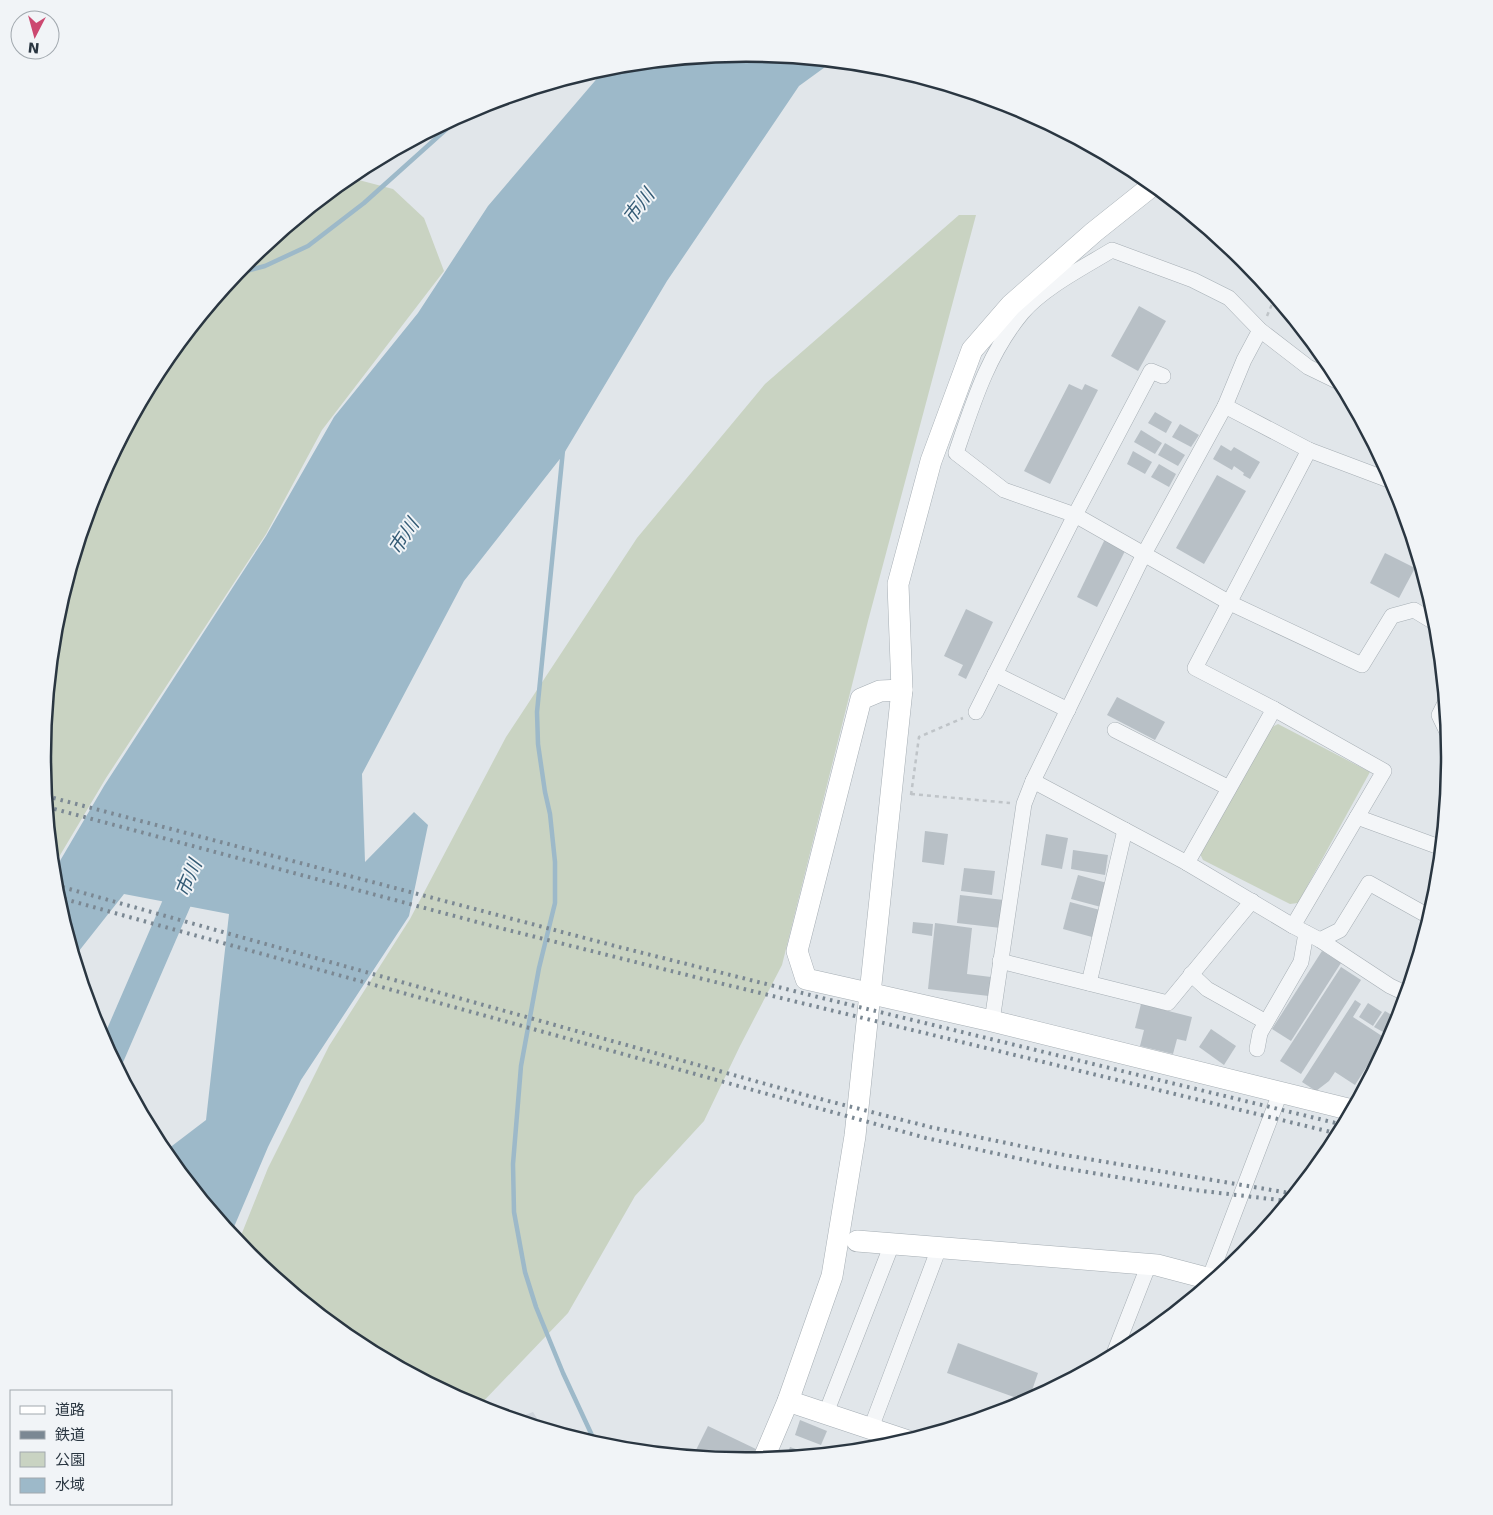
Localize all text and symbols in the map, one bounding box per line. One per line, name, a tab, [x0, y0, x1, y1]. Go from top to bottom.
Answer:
north arrow	[10, 10, 60, 60]
text: N	[27, 39, 40, 56]
water label: 市川	[618, 183, 660, 228]
water label: 市川	[383, 512, 424, 558]
water label: 市川	[170, 854, 206, 900]
legend	[10, 1390, 172, 1505]
text: 道路	[55, 1401, 85, 1419]
text: 鉄道	[55, 1426, 85, 1444]
text: 公園	[55, 1451, 85, 1469]
text: 水域	[55, 1476, 85, 1494]

